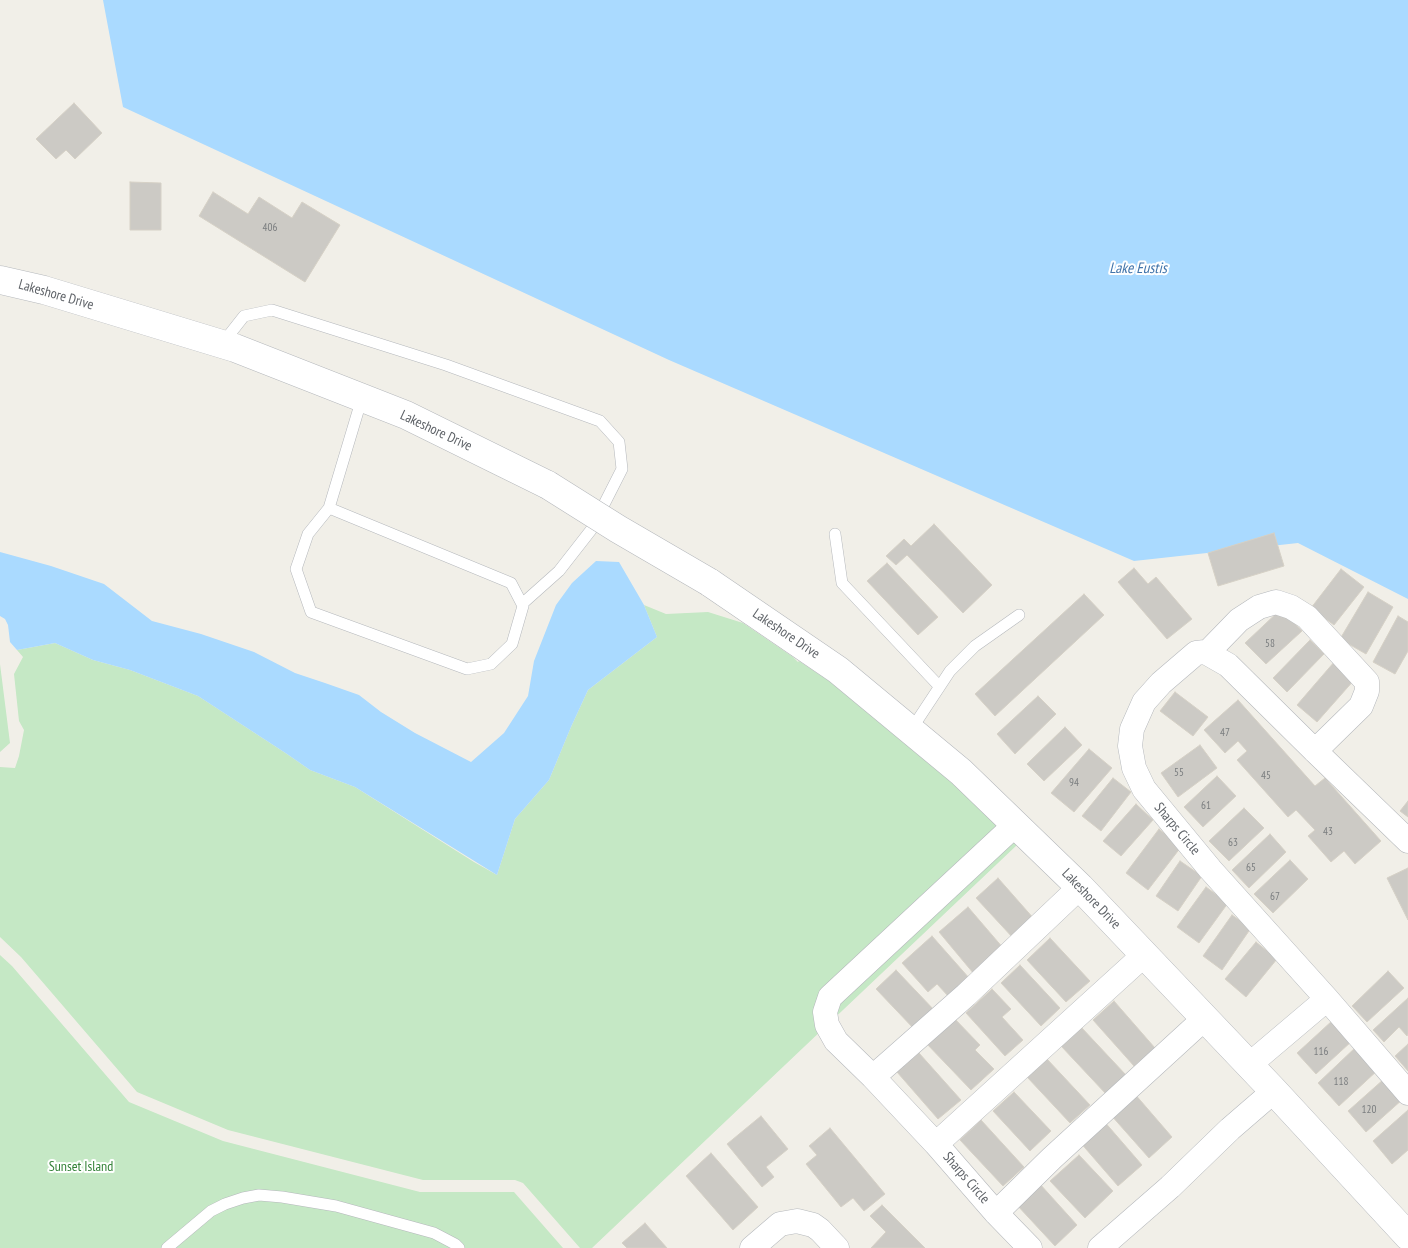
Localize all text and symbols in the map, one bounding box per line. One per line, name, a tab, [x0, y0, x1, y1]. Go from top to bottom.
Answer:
house number: 406	[263, 221, 277, 235]
water label: Lake Eustis	[1109, 260, 1167, 278]
street label: Lakeshore Drive	[17, 276, 95, 314]
street label: Lakeshore Drive	[397, 407, 475, 455]
street label: Lakeshore Drive	[749, 605, 823, 663]
house number: 58	[1265, 637, 1275, 651]
house number: 47	[1220, 726, 1230, 740]
house number: 55	[1174, 766, 1184, 780]
house number: 45	[1261, 769, 1271, 783]
house number: 94	[1069, 776, 1079, 790]
house number: 61	[1201, 799, 1211, 813]
street label: Sharps Circle	[1150, 800, 1204, 858]
house number: 43	[1323, 825, 1333, 839]
house number: 63	[1228, 836, 1238, 850]
house number: 65	[1246, 861, 1256, 875]
street label: Lakeshore Drive	[1058, 865, 1124, 933]
house number: 67	[1270, 890, 1280, 904]
house number: 116	[1314, 1045, 1328, 1059]
house number: 118	[1334, 1075, 1348, 1089]
house number: 120	[1362, 1103, 1376, 1117]
street label: Sharps Circle	[939, 1149, 993, 1207]
park label: Sunset Island	[49, 1159, 113, 1175]

